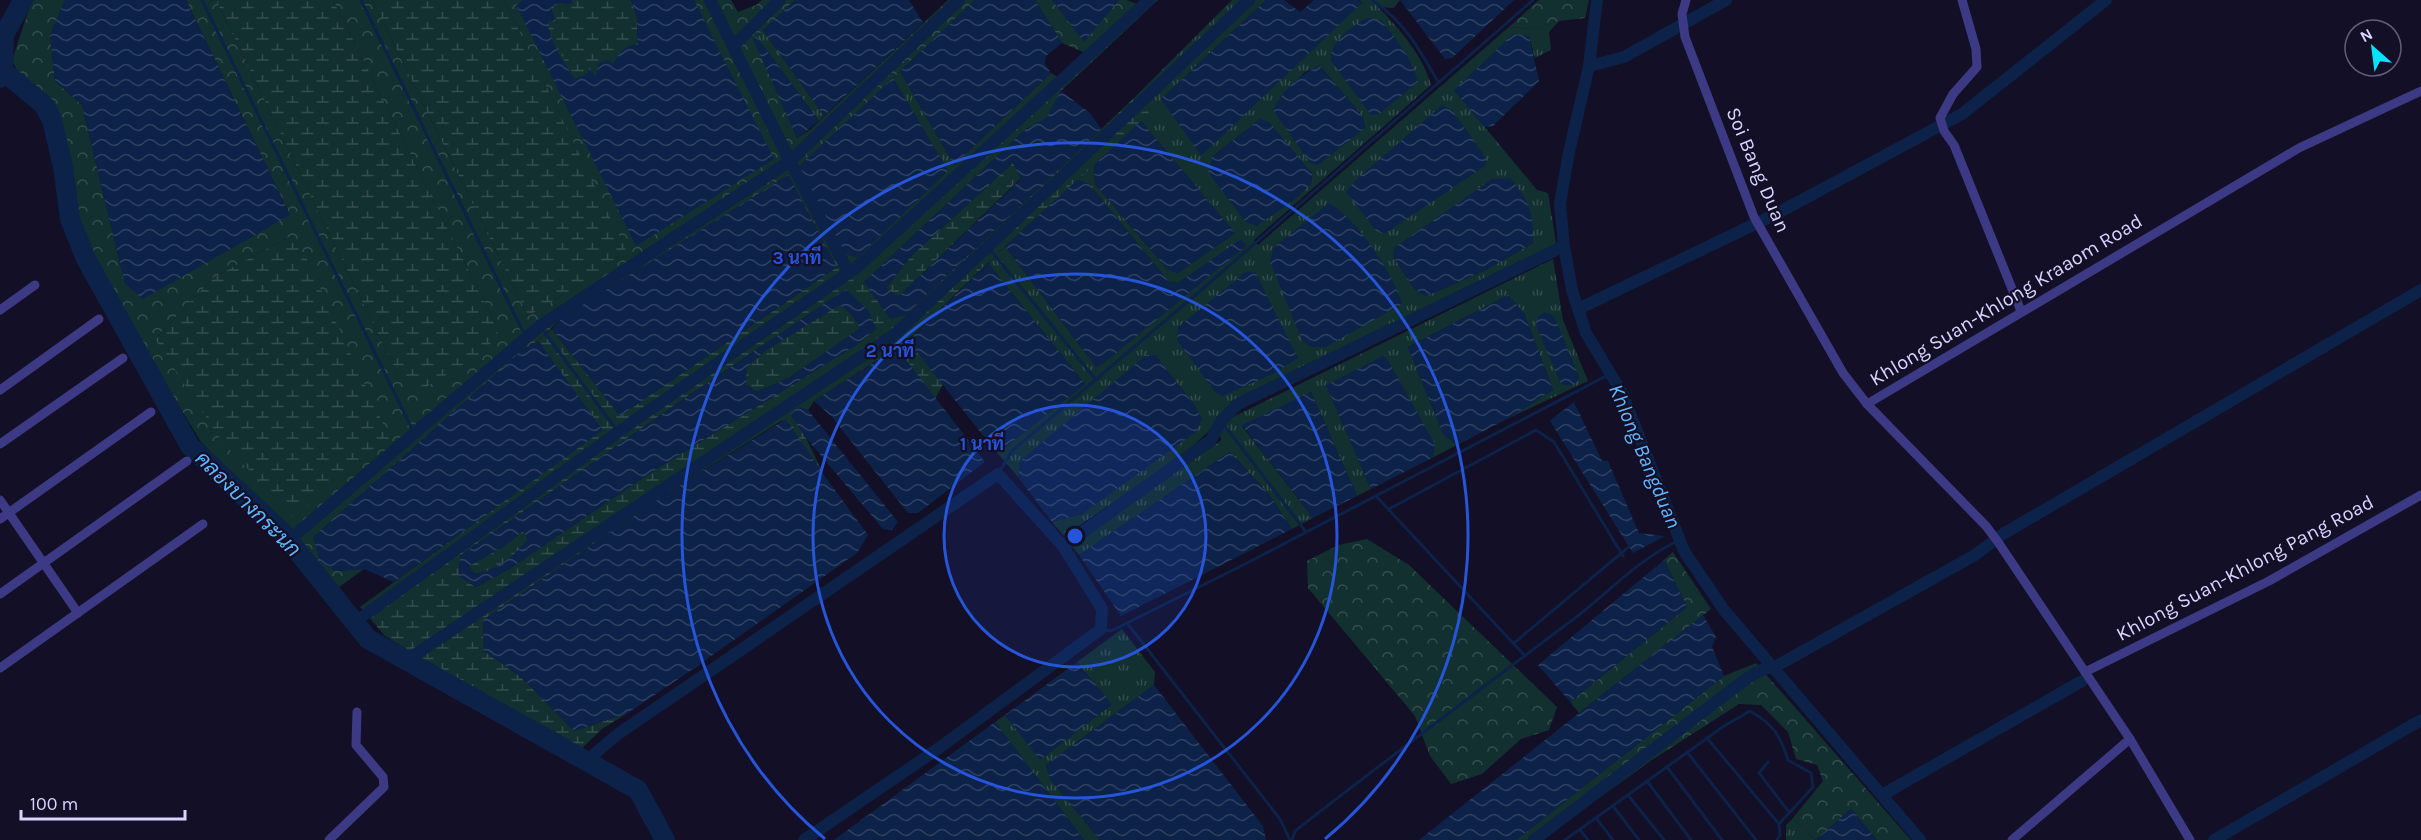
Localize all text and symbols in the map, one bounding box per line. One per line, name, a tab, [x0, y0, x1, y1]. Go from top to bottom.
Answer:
north arrow	[2343, 18, 2403, 78]
text: N	[2357, 24, 2376, 46]
street label: Soi Bang Duan	[1721, 104, 1795, 236]
street label: Khlong Suan-Khlong Kraaom Road	[1866, 209, 2146, 391]
text: 3 นาที	[773, 245, 821, 269]
text: 2 นาที	[866, 338, 914, 362]
water label: Khlong Bangduan	[1604, 380, 1686, 532]
text: 1 นาที	[960, 431, 1004, 455]
water label: คลองบางกระนก	[190, 446, 306, 562]
street label: Khlong Suan-Khlong Pang Road	[2112, 490, 2378, 646]
centre of rings	[1065, 526, 1085, 546]
scale bar	[21, 783, 184, 821]
text: 100 m	[30, 793, 78, 815]

